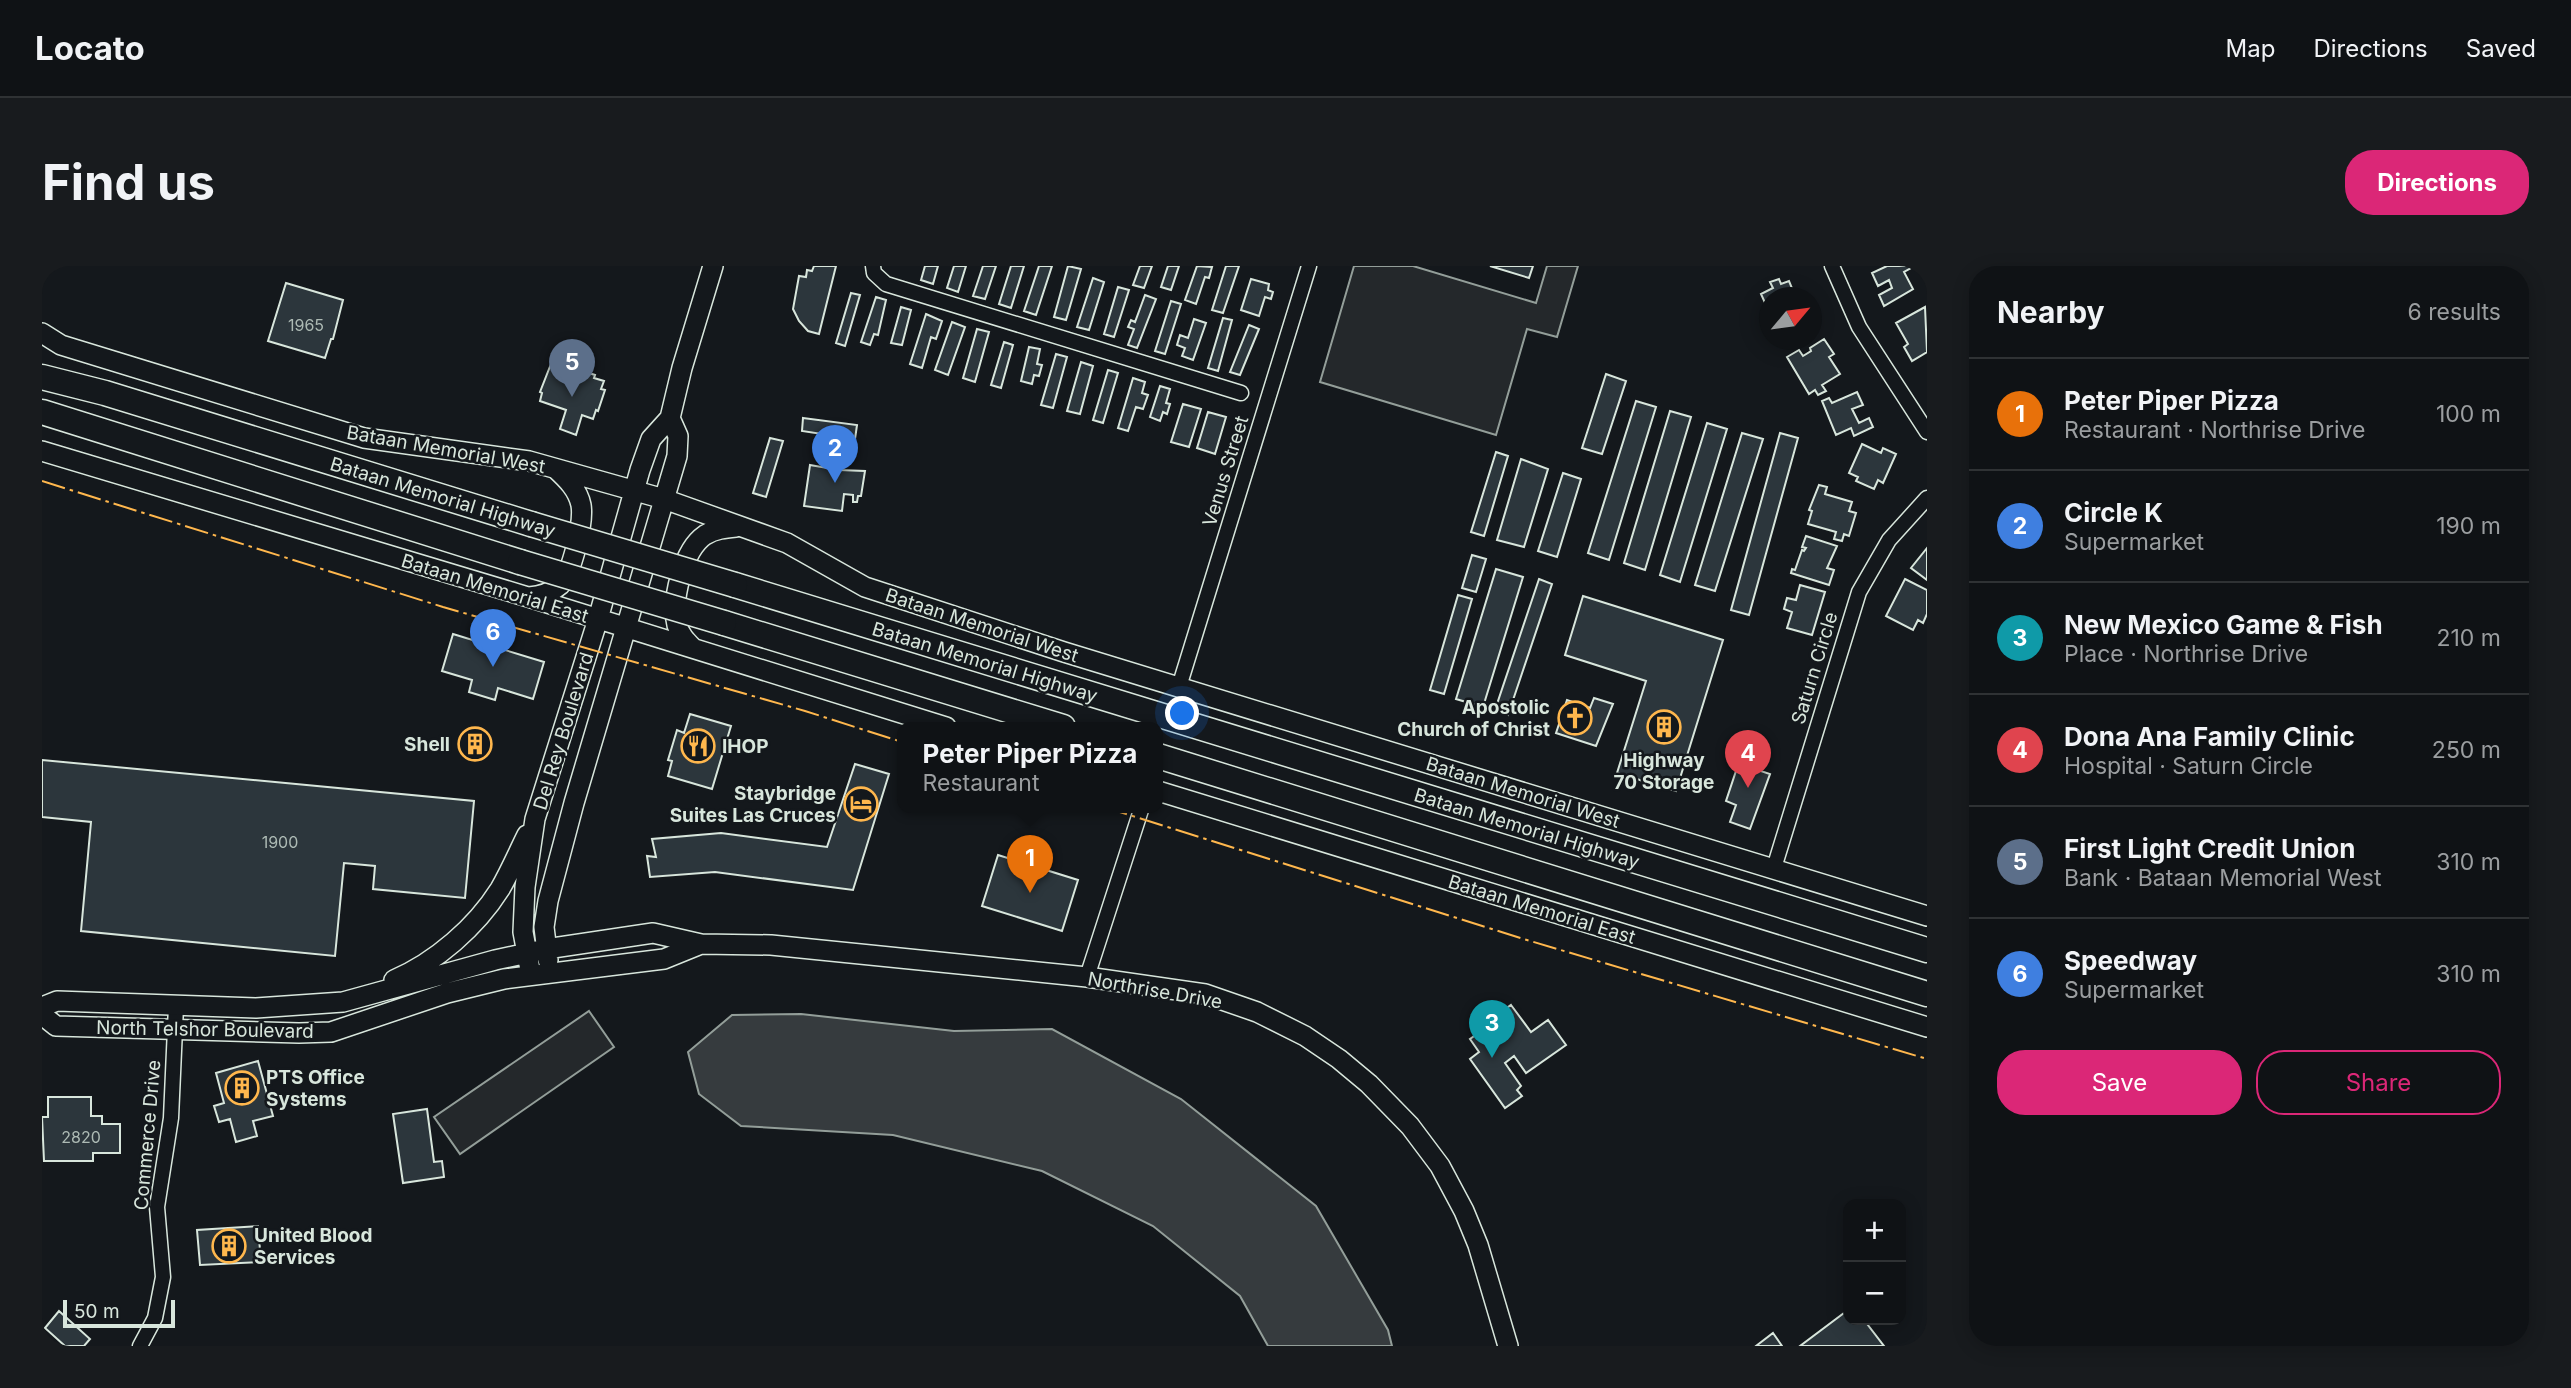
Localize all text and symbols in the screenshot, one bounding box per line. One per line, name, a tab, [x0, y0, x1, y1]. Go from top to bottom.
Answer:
text: Locato	[35, 28, 145, 68]
text: Map	[2226, 34, 2275, 63]
text: Directions	[2313, 34, 2428, 63]
text: Saved	[2466, 34, 2536, 63]
button: Directions	[2345, 150, 2529, 215]
text: Find us	[42, 153, 215, 212]
north arrow	[1759, 287, 1822, 350]
text: Nearby	[1997, 294, 2105, 330]
text: 6 results	[2407, 298, 2501, 326]
house number: 1965	[288, 315, 324, 335]
pin: 5	[549, 339, 595, 397]
text: Peter Piper Pizza	[2064, 385, 2279, 416]
text: 1	[2015, 400, 2025, 428]
text: 100 m	[2436, 400, 2501, 428]
street label: Venus Street	[1198, 413, 1253, 529]
text: Restaurant · Northrise Drive	[2064, 416, 2365, 444]
street label: Bataan Memorial West	[345, 421, 547, 478]
pin: 2	[812, 425, 858, 483]
street label: Bataan Memorial Highway	[327, 452, 559, 543]
text: Circle K	[2064, 497, 2163, 528]
text: 2	[2013, 512, 2027, 540]
text: 190 m	[2436, 512, 2501, 540]
text: Supermarket	[2064, 528, 2204, 556]
street label: Bataan Memorial East	[398, 549, 591, 628]
street label: Bataan Memorial West	[883, 583, 1081, 668]
pin: 6	[470, 609, 516, 667]
street label: Saturn Circle	[1786, 609, 1842, 727]
text: New Mexico Game & Fish	[2064, 609, 2383, 640]
street label: Bataan Memorial Highway	[869, 617, 1101, 708]
text: 3	[2013, 624, 2027, 652]
text: 210 m	[2436, 624, 2501, 652]
text: Place · Northrise Drive	[2064, 640, 2308, 668]
street label: Del Rey Boulevard	[529, 650, 598, 813]
your location	[1165, 696, 1199, 730]
place label: Apostolic Church of Christ	[1397, 696, 1550, 741]
church icon: Apostolic Church of Christ	[1556, 699, 1594, 737]
building icon: Highway 70 Storage	[1645, 708, 1683, 746]
text: Dona Ana Family Clinic	[2064, 721, 2355, 752]
popup	[897, 722, 1163, 813]
building icon: Shell	[456, 725, 494, 763]
restaurant icon: IHOP	[679, 727, 717, 765]
pin: 4	[1725, 730, 1771, 788]
place label: Shell	[404, 733, 450, 756]
place label: IHOP	[722, 735, 768, 758]
text: 4	[2012, 736, 2028, 764]
text: 250 m	[2432, 736, 2501, 764]
text: Peter Piper Pizza	[923, 738, 1137, 769]
place label: Highway 70 Storage	[1614, 749, 1714, 794]
street label: Bataan Memorial West	[1423, 752, 1622, 833]
text: Hospital · Saturn Circle	[2064, 752, 2313, 780]
text: Restaurant	[923, 769, 1039, 797]
place label: Staybridge Suites Las Cruces	[670, 782, 836, 827]
street label: Bataan Memorial Highway	[1411, 783, 1643, 874]
hotel icon: Staybridge Suites Las Cruces	[842, 785, 880, 823]
house number: 1900	[262, 832, 298, 852]
text: First Light Credit Union	[2064, 833, 2355, 864]
pin: 1	[1007, 835, 1053, 893]
text: 5	[2013, 848, 2027, 876]
text: 310 m	[2436, 848, 2501, 876]
text: Bank · Bataan Memorial West	[2064, 864, 2381, 892]
street label: Bataan Memorial East	[1445, 870, 1638, 949]
text: Speedway	[2064, 945, 2197, 976]
text: 6	[2013, 960, 2027, 988]
text: 310 m	[2436, 960, 2501, 988]
street label: Northrise Drive	[1086, 967, 1224, 1014]
text: Supermarket	[2064, 976, 2204, 1004]
pin: 3	[1469, 1000, 1515, 1058]
street label: North Telshor Boulevard	[96, 1016, 314, 1043]
button: Save	[1997, 1050, 2242, 1115]
button: Share	[2256, 1050, 2501, 1115]
street label: Commerce Drive	[129, 1059, 166, 1211]
place label: PTS Office Systems	[266, 1066, 365, 1111]
building icon: PTS Office Systems	[223, 1069, 261, 1107]
house number: 2820	[61, 1127, 101, 1147]
map controls	[1843, 1199, 1906, 1325]
button: +	[1843, 1199, 1906, 1262]
place label: United Blood Services	[254, 1224, 372, 1269]
building icon: United Blood Services	[210, 1227, 248, 1265]
button: −	[1843, 1262, 1906, 1325]
scale bar	[63, 1297, 175, 1329]
text: 50 m	[74, 1300, 120, 1323]

